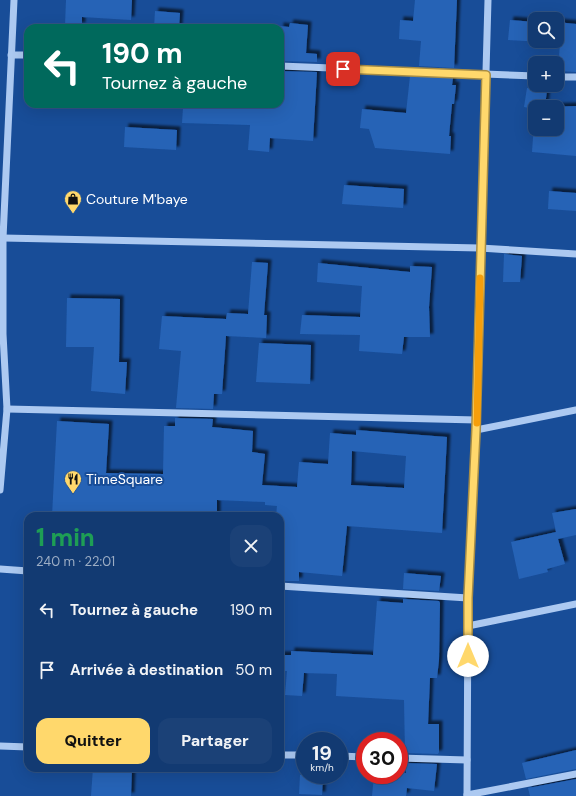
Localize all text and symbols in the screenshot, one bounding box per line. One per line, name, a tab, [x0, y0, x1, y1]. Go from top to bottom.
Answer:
map controls	[528, 12, 564, 136]
button: search	[528, 12, 564, 48]
text: 190 m	[102, 35, 183, 72]
icon: left	[36, 40, 88, 92]
pin	[326, 52, 360, 86]
button: +	[528, 56, 564, 92]
icon: arrive	[332, 58, 354, 80]
text: Tournez à gauche	[102, 71, 247, 95]
button: −	[528, 100, 564, 136]
shop icon: Couture M'baye	[63, 189, 83, 214]
place label: Couture M'baye	[86, 190, 188, 208]
restaurant icon: TimeSquare	[63, 469, 83, 494]
place label: TimeSquare	[86, 470, 163, 488]
text: 1 min	[36, 522, 95, 553]
button: close	[230, 525, 272, 567]
text: 240 m · 22:01	[36, 553, 115, 570]
icon: left	[36, 599, 58, 621]
text: Tournez à gauche	[70, 600, 198, 620]
text: 190 m	[230, 600, 272, 620]
position arrow	[447, 635, 489, 677]
icon: arrive	[36, 659, 58, 681]
text: Arrivée à destination	[70, 660, 223, 680]
text: 50 m	[235, 660, 272, 680]
button: Quitter	[36, 718, 150, 764]
button: Partager	[158, 718, 272, 764]
speed limit sign: 30	[356, 732, 408, 784]
text: 19	[312, 740, 332, 766]
text: km/h	[310, 761, 334, 774]

